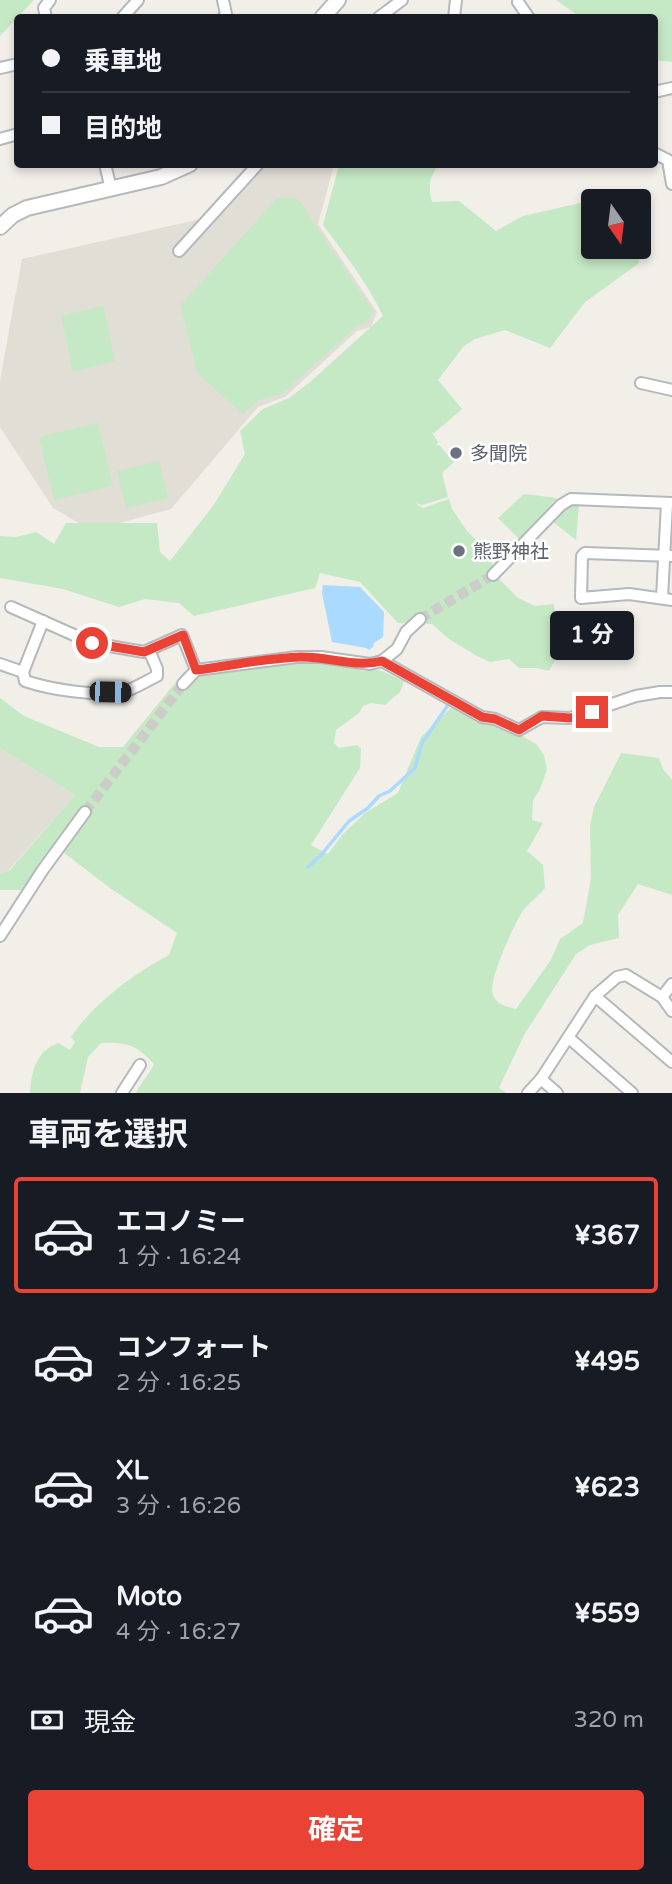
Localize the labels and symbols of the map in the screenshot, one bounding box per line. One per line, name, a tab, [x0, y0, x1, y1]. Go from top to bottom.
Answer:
north arrow	[581, 189, 651, 259]
place label: 多聞院	[470, 443, 527, 465]
marker: 多聞院	[448, 445, 464, 461]
place label: 熊野神社	[473, 541, 549, 563]
marker: 熊野神社	[451, 543, 467, 559]
callout: 1 分	[550, 610, 634, 660]
route start	[76, 627, 108, 659]
car	[89, 681, 132, 703]
route end	[576, 696, 608, 728]

